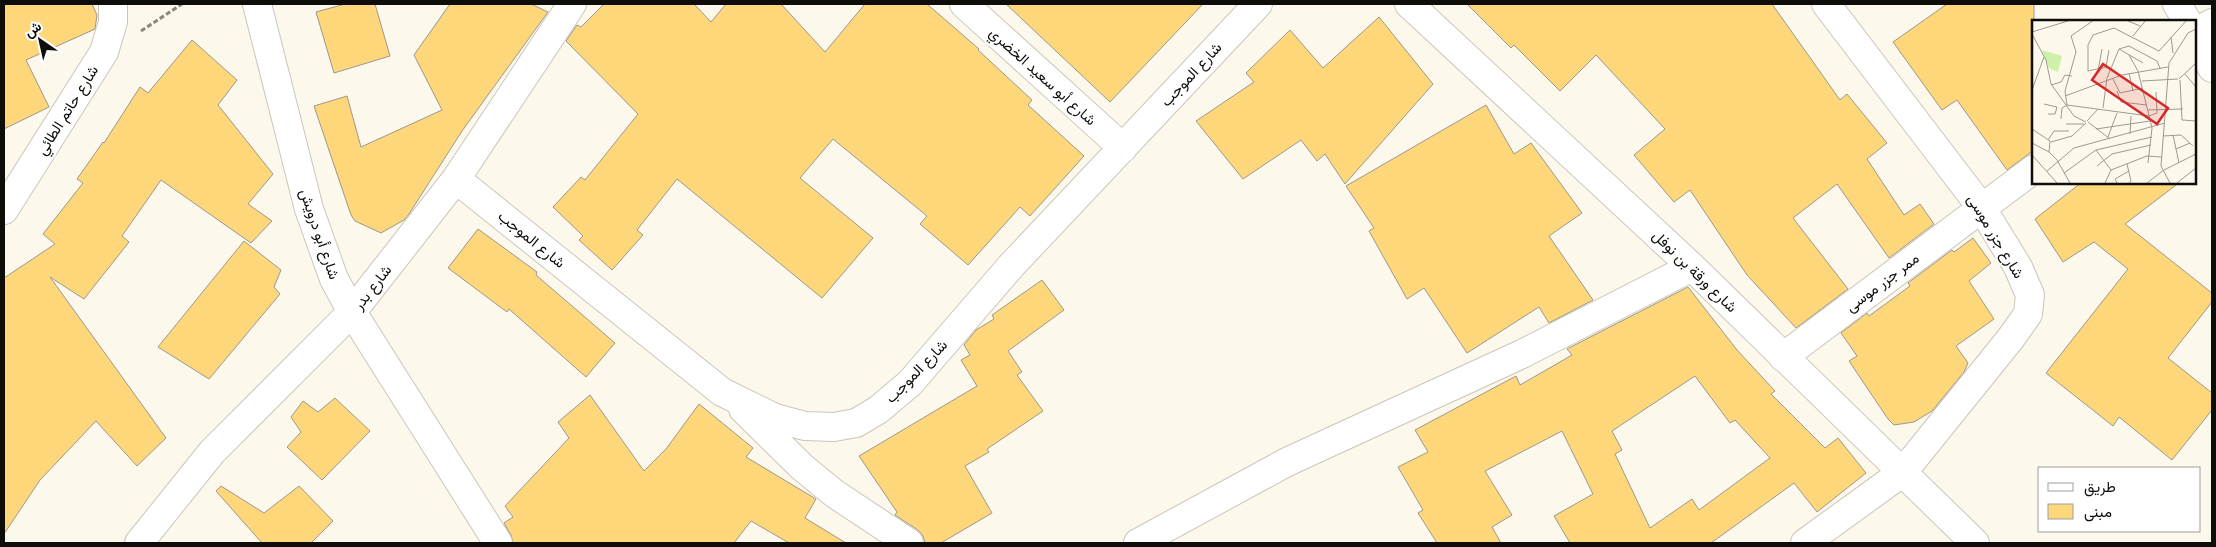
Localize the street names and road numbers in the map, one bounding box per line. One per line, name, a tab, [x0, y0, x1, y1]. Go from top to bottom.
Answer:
street label: شارع أبو سعيد الخضري	[983, 23, 1101, 132]
street label: شارع الموجب	[1156, 38, 1227, 112]
street label: شارع حاتم الطائي	[32, 61, 106, 161]
street label: شارع أبو درويش	[294, 186, 344, 283]
street label: شارع جزر موسى	[1962, 190, 2029, 283]
street label: شارع الموجب	[493, 206, 570, 274]
street label: شارع ورقة بن نوفل	[1647, 226, 1741, 318]
street label: ممر جزر موسى	[1841, 248, 1923, 317]
street label: شارع بدر	[348, 261, 397, 315]
street label: شارع الموجب	[881, 335, 953, 408]

